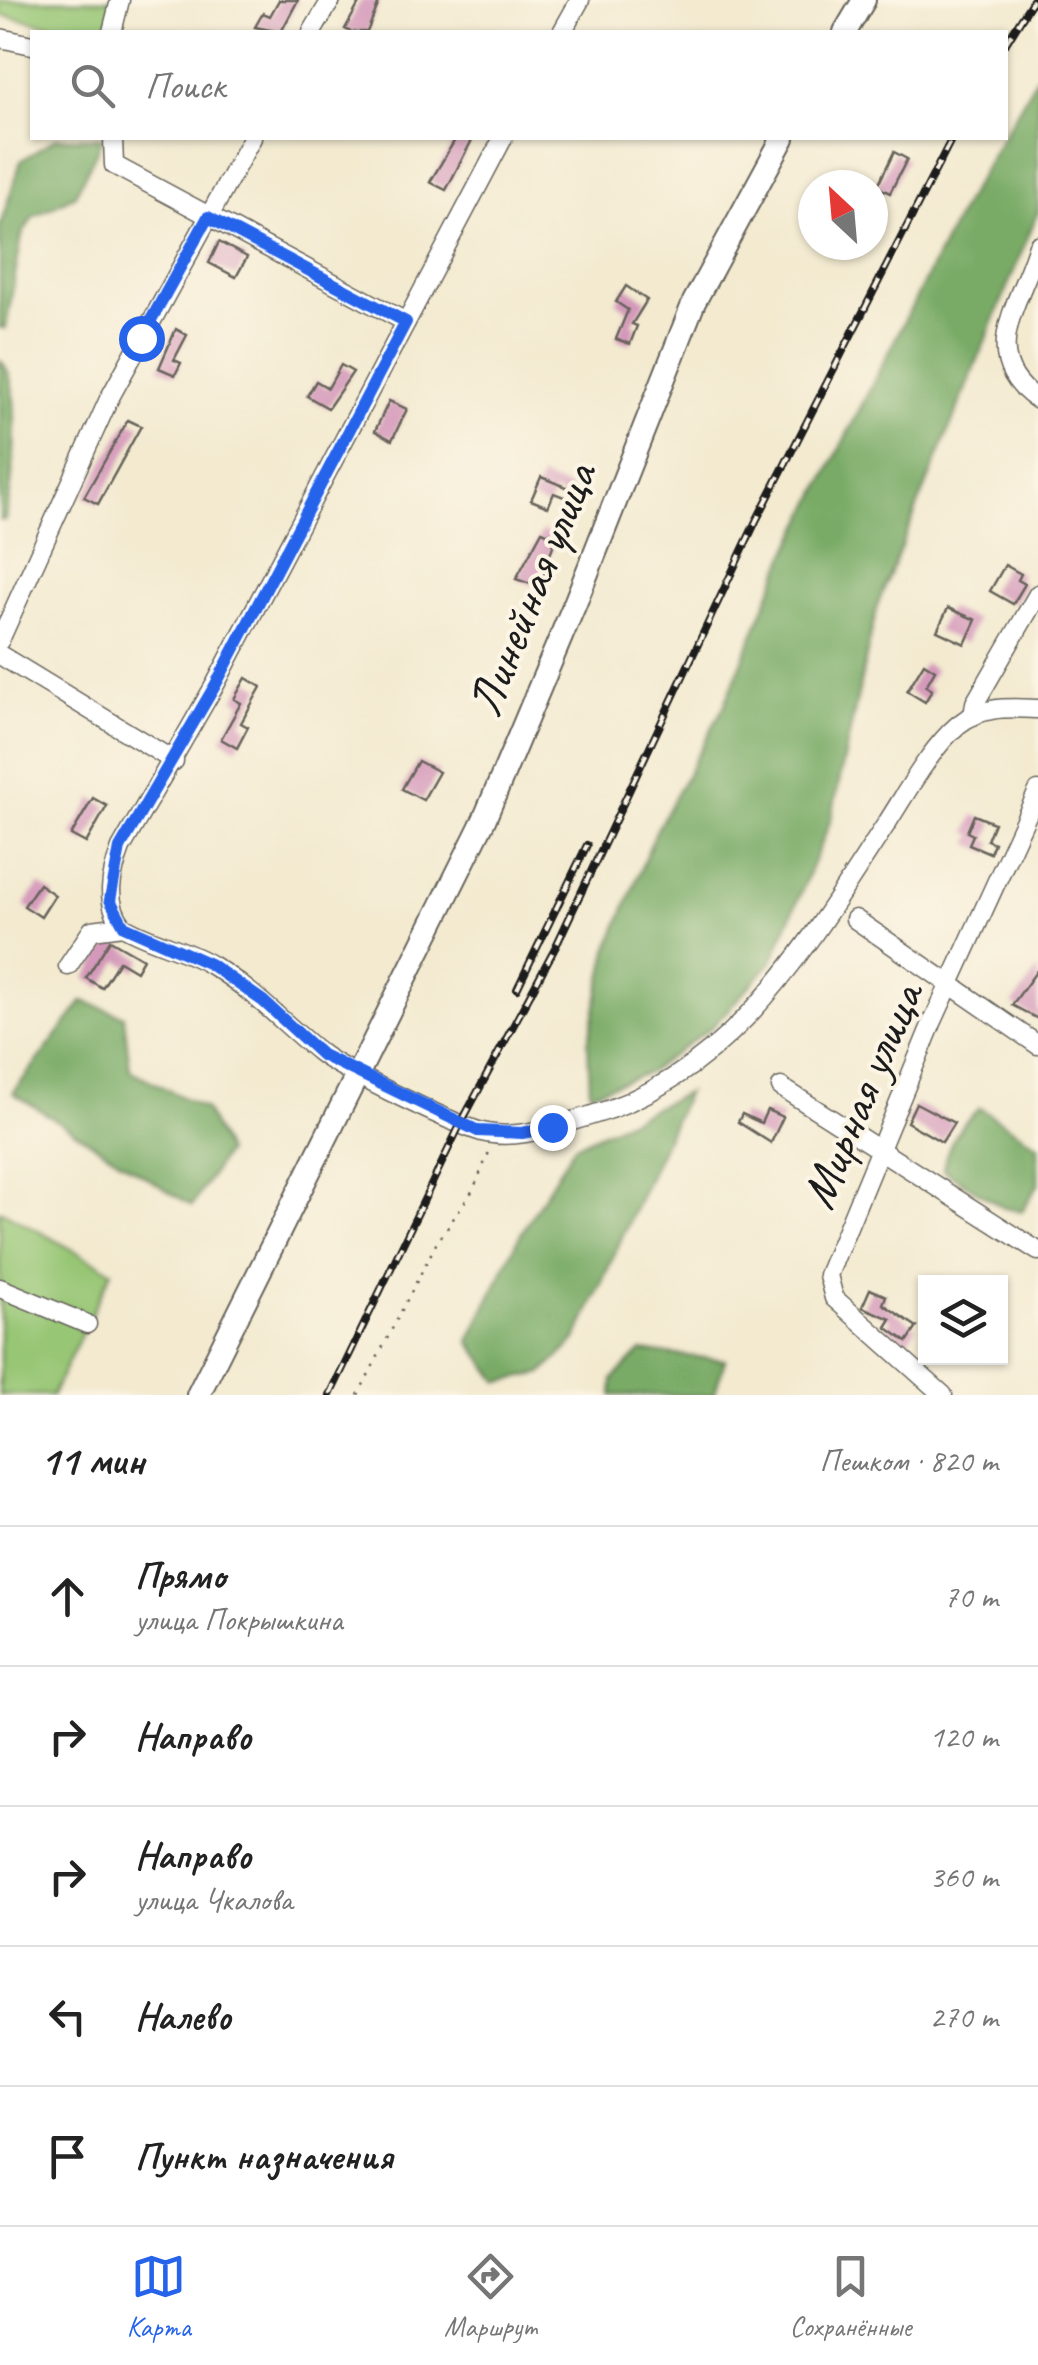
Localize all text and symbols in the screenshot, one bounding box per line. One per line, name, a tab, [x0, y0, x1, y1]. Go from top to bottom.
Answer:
search box	[30, 30, 1008, 140]
icon: search	[65, 58, 120, 113]
text: Поиск	[145, 62, 225, 109]
north arrow	[798, 170, 888, 260]
route start	[119, 316, 165, 362]
street label: Линейная улица	[452, 451, 612, 725]
street label: Мирная улица	[786, 969, 939, 1218]
route end	[530, 1105, 576, 1151]
map controls	[918, 1275, 1008, 1365]
button: layers	[918, 1275, 1008, 1365]
text: 11 мин	[40, 1434, 144, 1487]
text: Пешком · 820 m	[819, 1440, 998, 1481]
text: Прямо	[135, 1552, 225, 1599]
icon: ahead	[40, 1569, 95, 1624]
text: 70 m	[944, 1576, 998, 1617]
text: улица Покрышкина	[135, 1599, 343, 1640]
icon: right	[40, 1709, 95, 1764]
text: Направо	[135, 1713, 251, 1760]
text: 120 m	[929, 1716, 998, 1757]
text: Направо	[135, 1832, 251, 1879]
icon: right	[40, 1849, 95, 1904]
text: 360 m	[929, 1856, 998, 1897]
text: улица Чкалова	[135, 1879, 292, 1920]
icon: left	[40, 1989, 95, 2044]
text: Налево	[135, 1993, 231, 2040]
text: 270 m	[929, 1996, 998, 2037]
icon: arrive	[40, 2129, 95, 2184]
text: Пункт назначения	[135, 2133, 392, 2180]
tab: Карта	[127, 2249, 191, 2344]
tab: Маршрут	[444, 2249, 536, 2344]
tab: Сохранённые	[790, 2249, 911, 2344]

